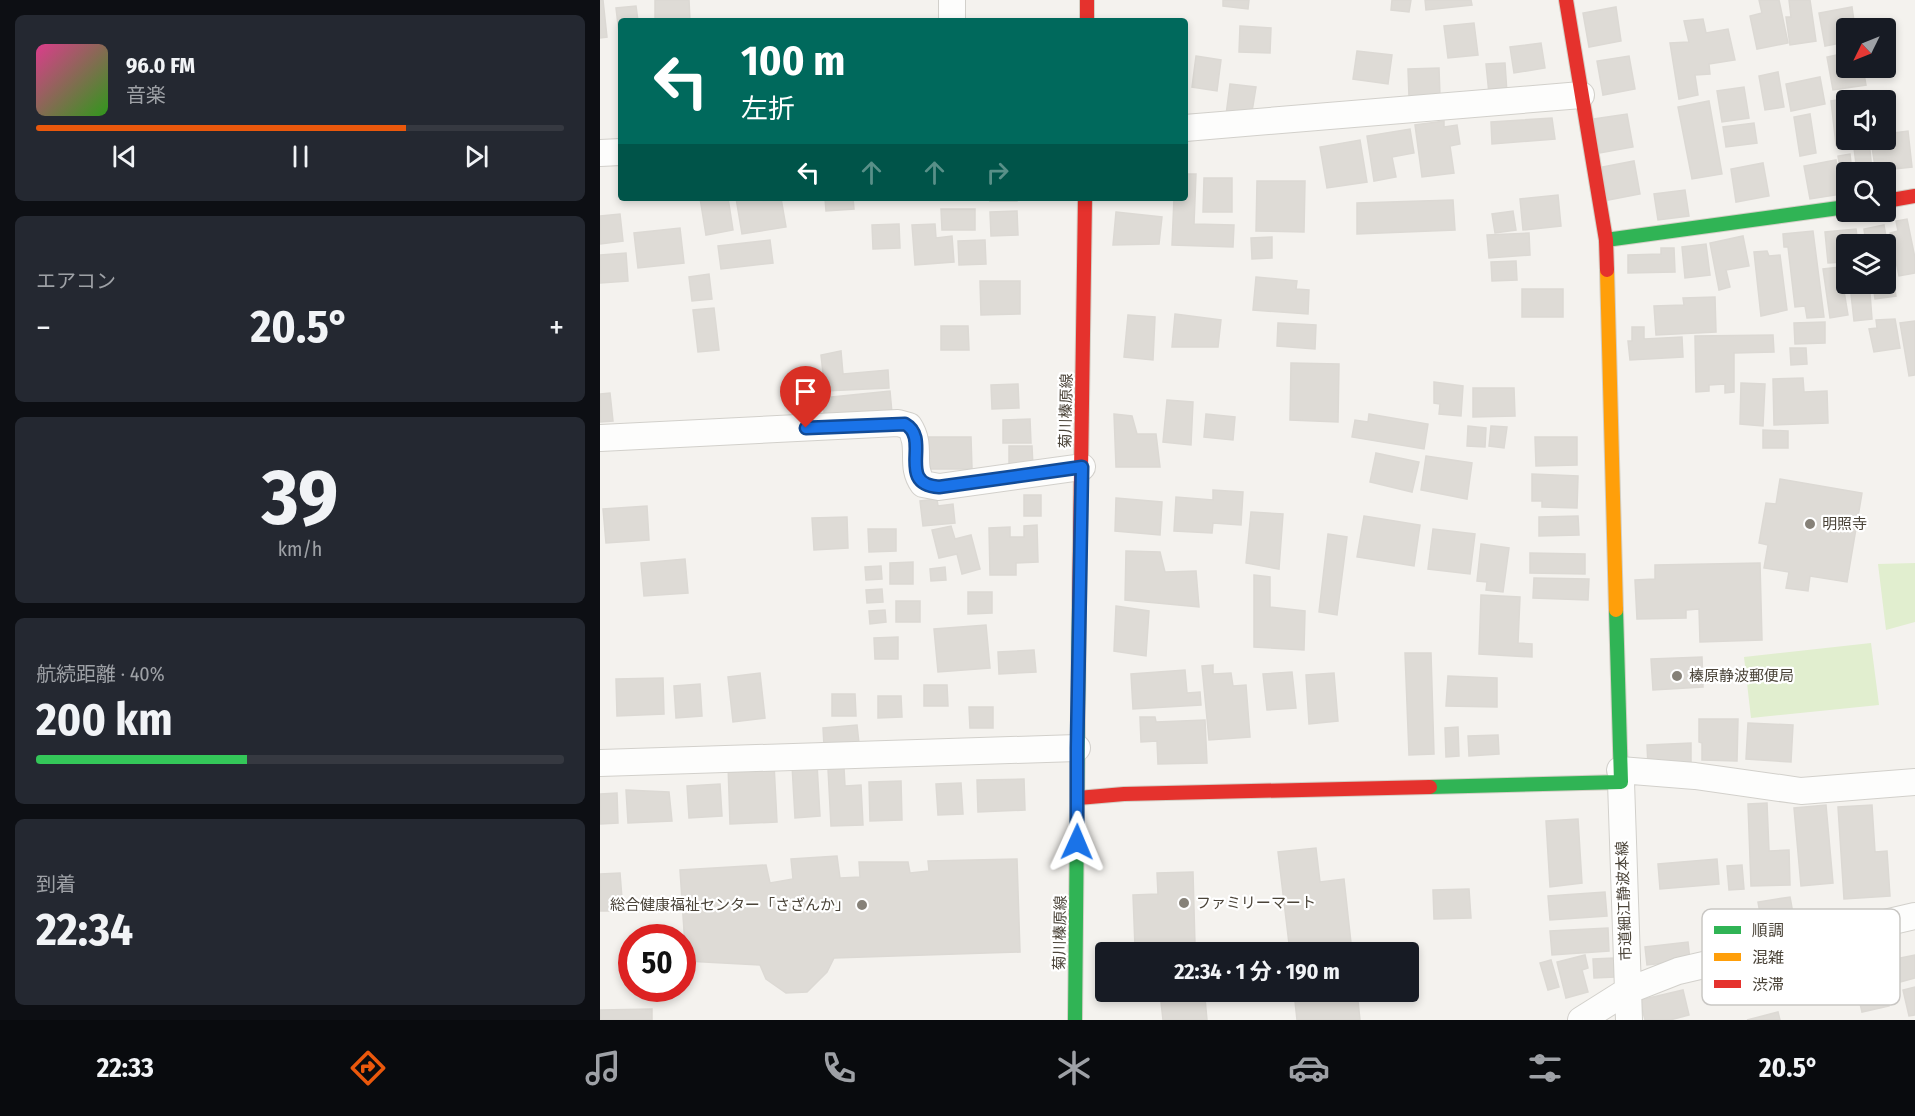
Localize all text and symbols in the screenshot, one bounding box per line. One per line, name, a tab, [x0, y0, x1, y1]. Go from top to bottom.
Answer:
north arrow	[1836, 18, 1896, 78]
map controls	[1836, 18, 1896, 294]
text: 100 m	[741, 36, 845, 86]
icon: left	[642, 42, 720, 120]
text: 96.0 FM	[126, 52, 195, 79]
text: 音楽	[126, 83, 166, 107]
button: sound	[1836, 90, 1896, 150]
text: 左折	[741, 93, 795, 125]
icon: previous	[108, 140, 141, 173]
icon: pause	[284, 140, 317, 173]
icon: next	[460, 140, 493, 173]
icon: left	[792, 156, 825, 189]
icon: ahead	[855, 156, 888, 189]
icon: ahead	[918, 156, 951, 189]
icon: right	[981, 156, 1014, 189]
button: search	[1836, 162, 1896, 222]
button: layers	[1836, 234, 1896, 294]
text: エアコン	[36, 269, 116, 293]
text: 20.5°	[250, 300, 349, 354]
text: −	[36, 308, 51, 348]
text: +	[549, 308, 564, 348]
pin	[780, 366, 831, 428]
street label: 菊川榛原線	[1056, 373, 1076, 449]
icon: arrive	[789, 375, 822, 408]
text: 39	[262, 451, 338, 545]
place label: 明照寺	[1822, 515, 1867, 533]
marker: 明照寺	[1803, 517, 1817, 531]
text: km/h	[278, 537, 322, 561]
text: 航続距離 · 40%	[36, 662, 165, 686]
place label: 榛原静波郵便局	[1689, 667, 1794, 685]
marker: 榛原静波郵便局	[1670, 669, 1684, 683]
text: 200 km	[36, 693, 173, 747]
position arrow	[1045, 810, 1109, 874]
street label: 市道細江静波本線	[1613, 841, 1635, 961]
text: 到着	[36, 872, 76, 896]
place label: ファミリーマート	[1196, 894, 1316, 912]
street label: 菊川榛原線	[1050, 895, 1070, 971]
place label: 総合健康福祉センター「さざんか」	[610, 896, 850, 914]
marker: ファミリーマート	[1177, 896, 1191, 910]
marker: 総合健康福祉センター「さざんか」	[855, 898, 869, 912]
text: 22:34	[36, 903, 133, 957]
legend	[1702, 909, 1900, 1005]
text: 順調	[1752, 921, 1784, 940]
speed limit sign: 50	[618, 924, 696, 1002]
text: 混雑	[1752, 948, 1784, 967]
text: 22:34 · 1 分 · 190 m	[1174, 958, 1340, 985]
text: 渋滞	[1752, 975, 1784, 994]
icon: directions	[347, 1047, 389, 1089]
icon: music	[582, 1047, 624, 1089]
icon: phone	[818, 1047, 860, 1089]
icon: climate	[1053, 1047, 1095, 1089]
icon: car	[1288, 1047, 1330, 1089]
icon: filters	[1524, 1047, 1566, 1089]
text: 22:33	[97, 1052, 154, 1084]
text: 20.5°	[1759, 1052, 1818, 1084]

